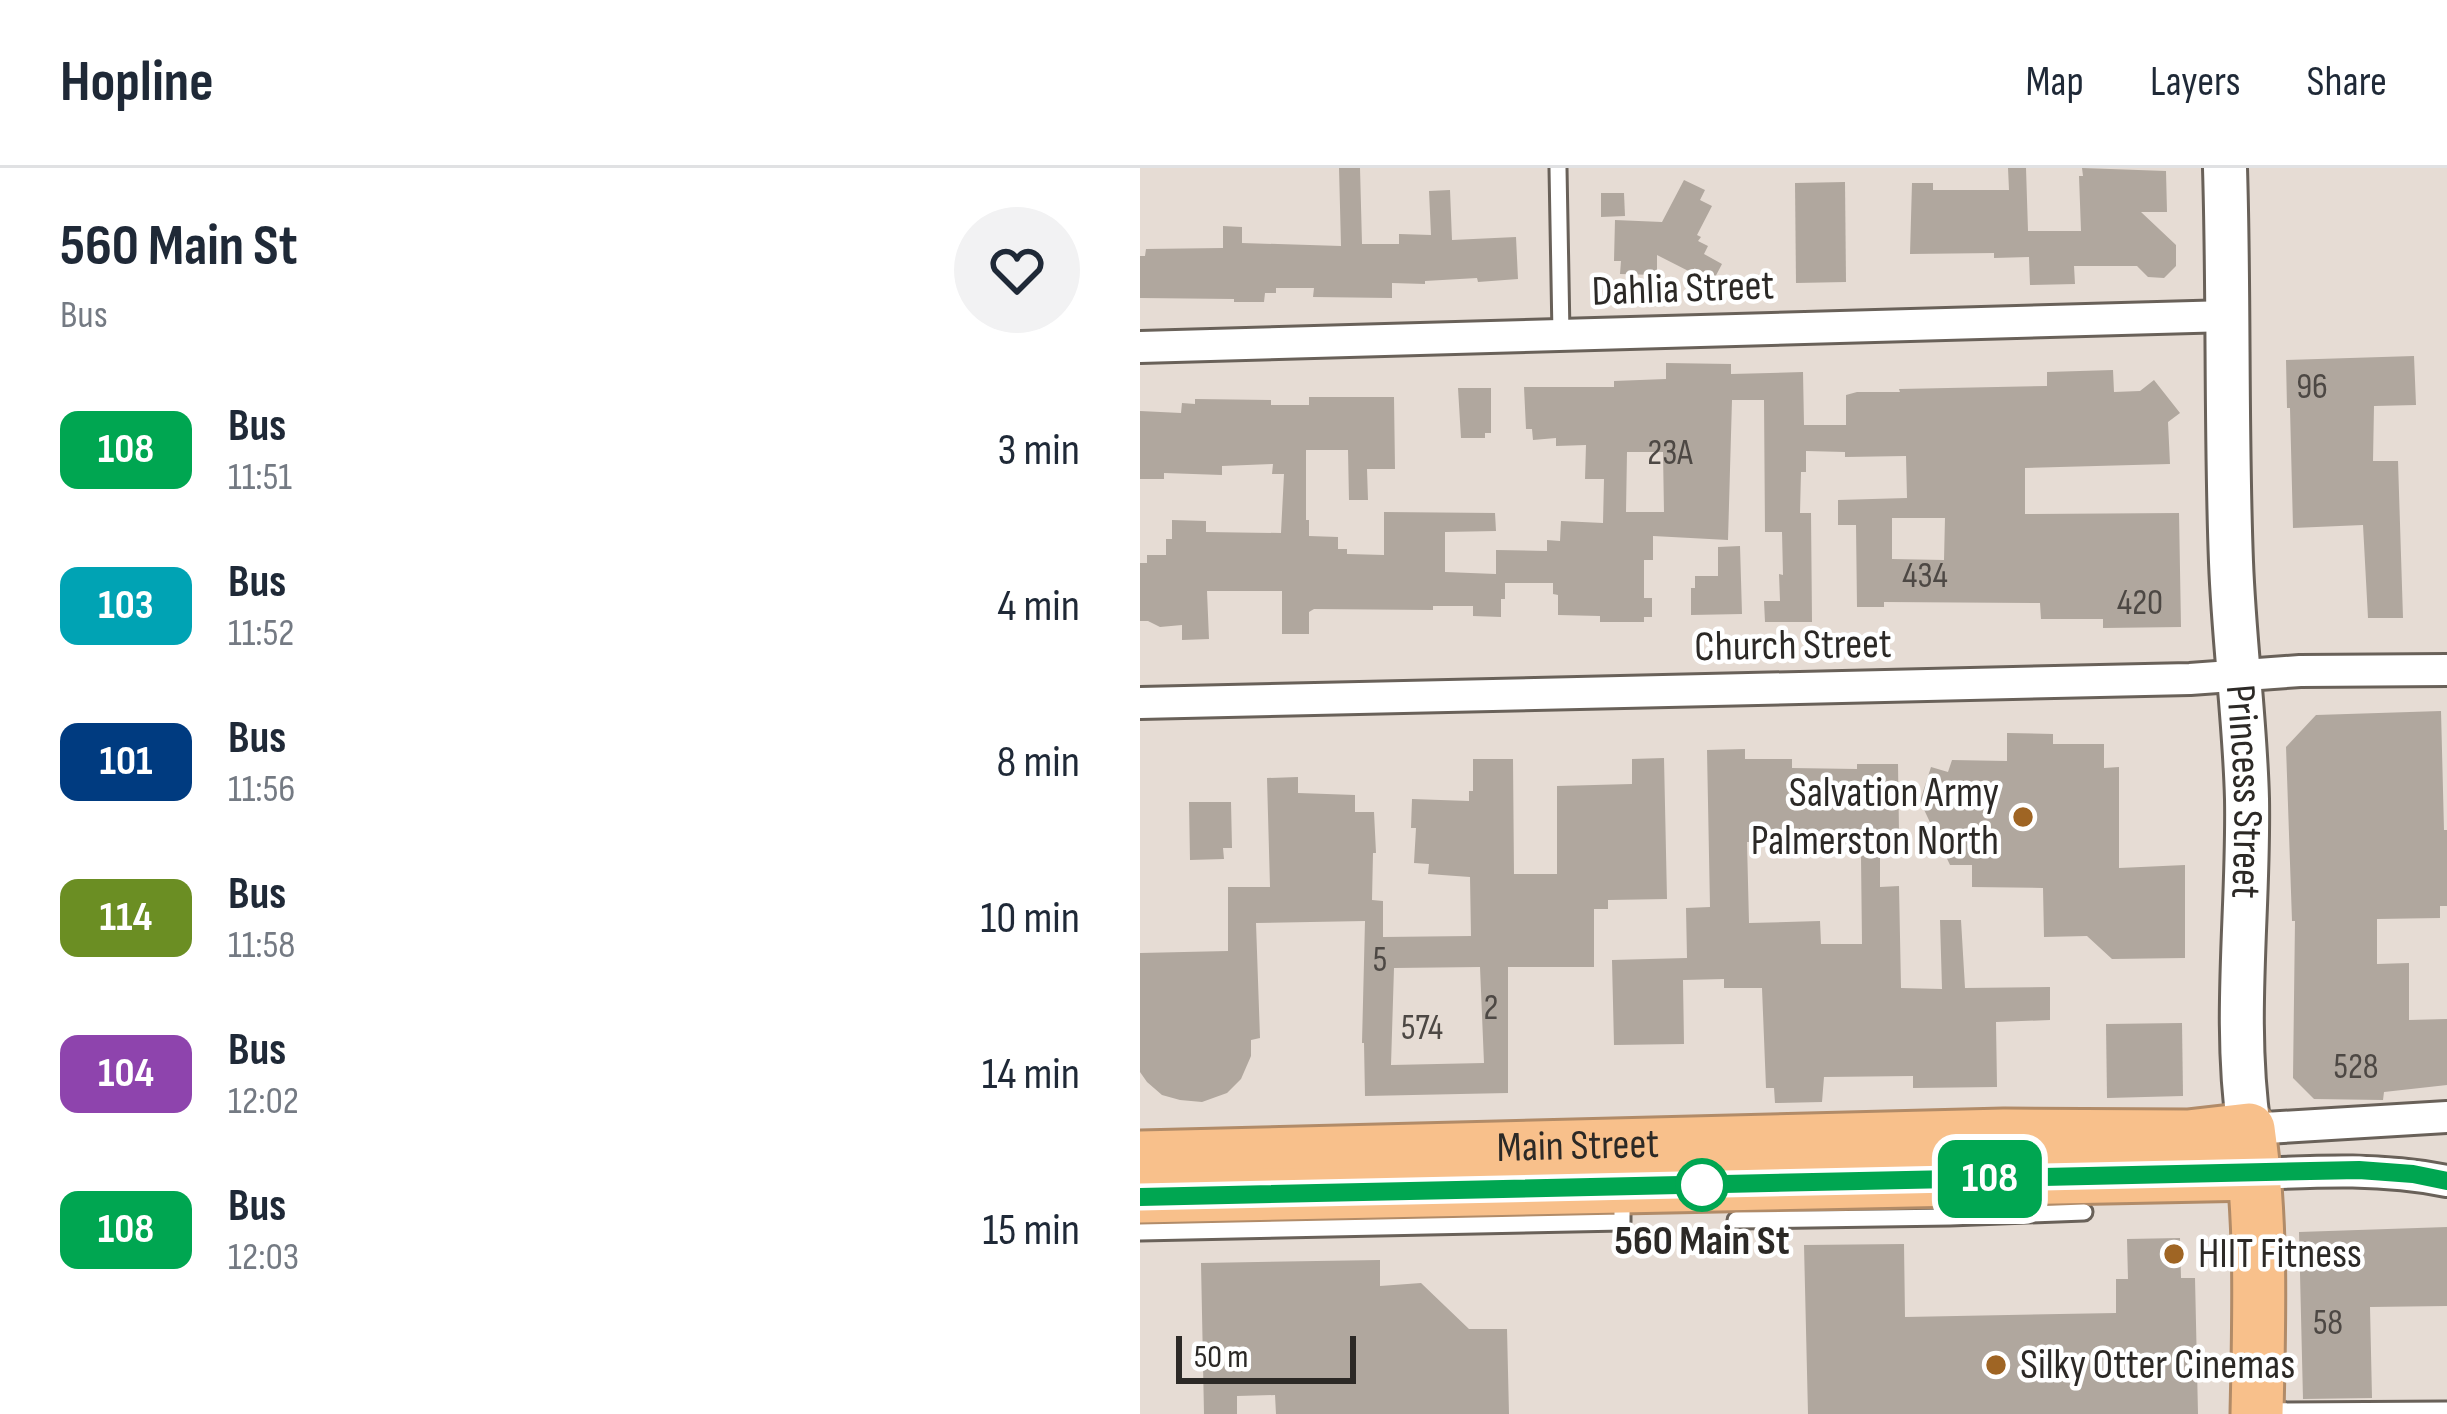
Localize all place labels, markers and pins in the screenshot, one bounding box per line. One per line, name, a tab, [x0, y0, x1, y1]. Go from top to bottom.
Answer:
place label: Salvation Army Palmerston North	[1751, 768, 1999, 867]
marker: Salvation Army Palmerston North	[2010, 804, 2036, 830]
marker: 560 Main St	[1677, 1160, 1727, 1210]
place label: 560 Main St	[1614, 1216, 1790, 1267]
place label: HIIT Fitness	[2198, 1229, 2362, 1280]
marker: HIIT Fitness	[2161, 1241, 2187, 1267]
place label: Silky Otter Cinemas	[2020, 1340, 2295, 1391]
marker: Silky Otter Cinemas	[1983, 1352, 2009, 1378]

